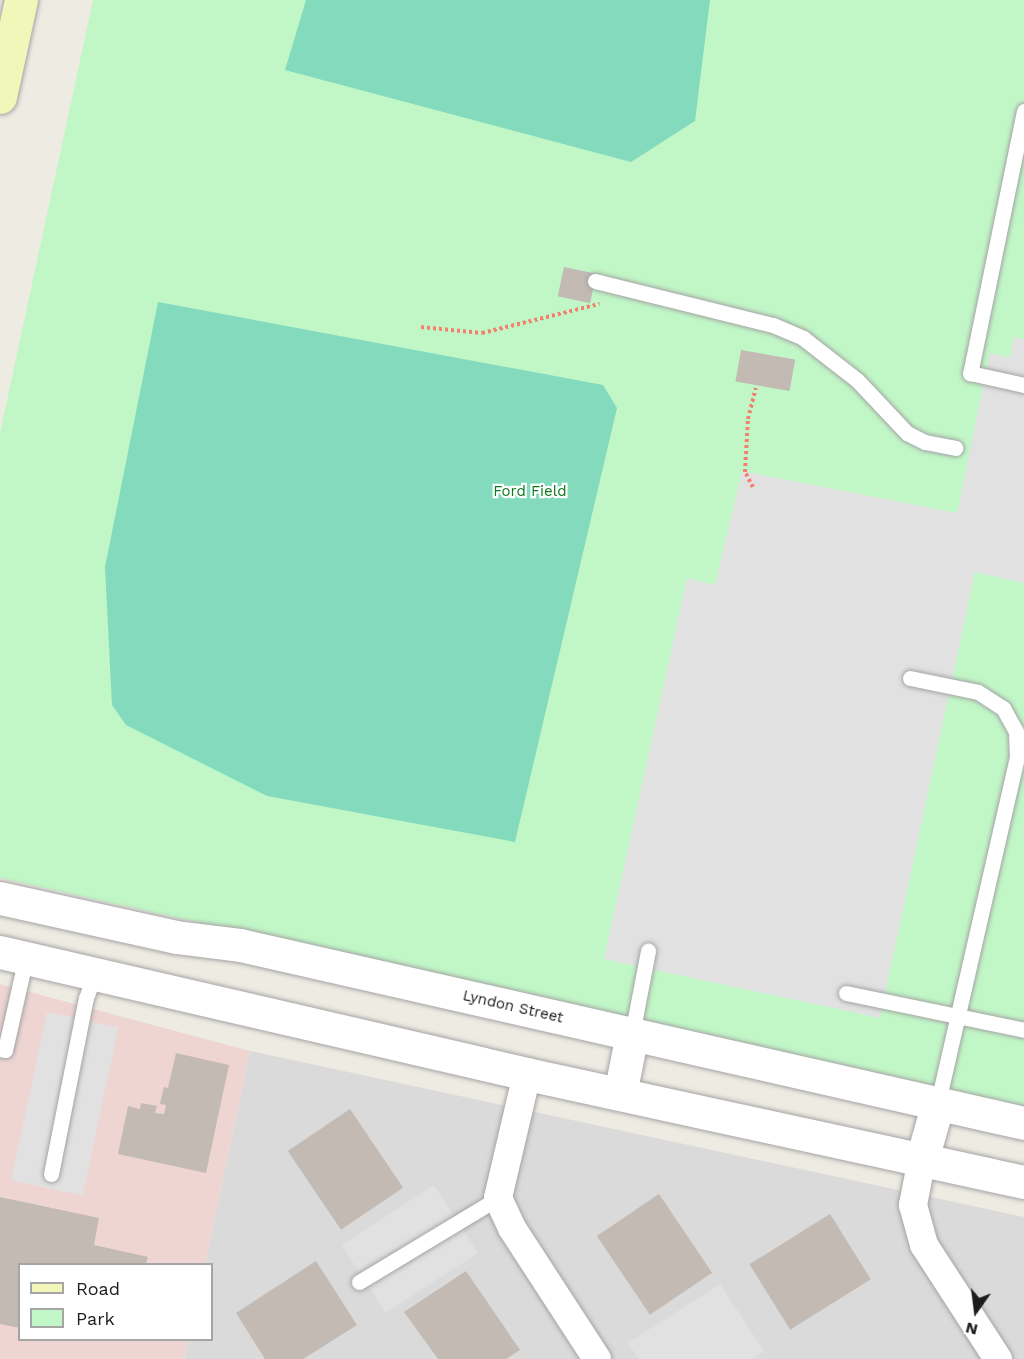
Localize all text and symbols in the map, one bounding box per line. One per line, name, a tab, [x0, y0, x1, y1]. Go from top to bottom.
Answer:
park label: Ford Field	[493, 483, 567, 501]
street label: Lyndon Street	[461, 987, 565, 1027]
legend	[18, 1263, 213, 1341]
text: Road	[76, 1278, 120, 1299]
north arrow	[946, 1281, 1006, 1341]
text: Park	[76, 1308, 115, 1329]
text: N	[963, 1318, 980, 1340]

